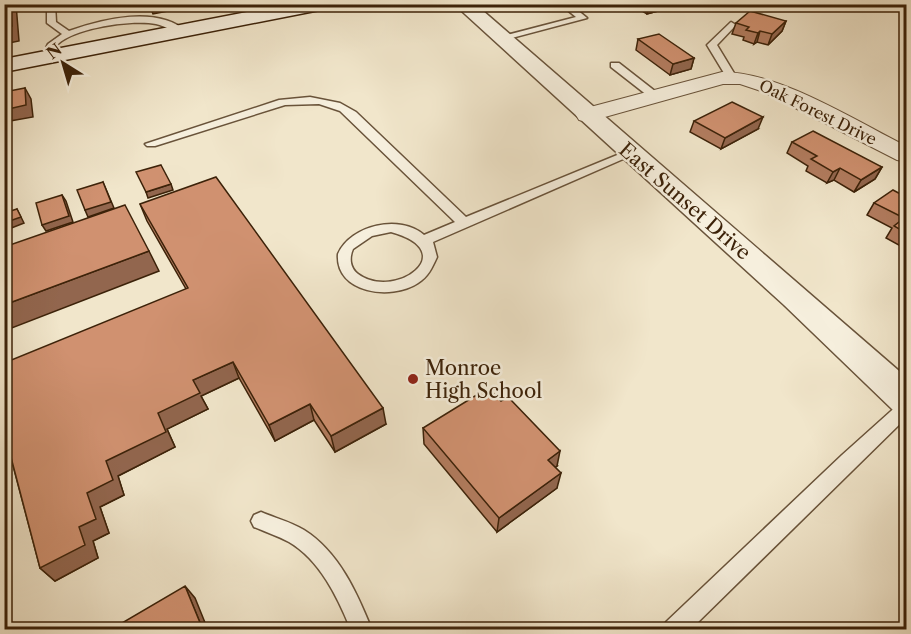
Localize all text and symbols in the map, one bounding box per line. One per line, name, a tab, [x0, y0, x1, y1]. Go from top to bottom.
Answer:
north arrow	[33, 33, 93, 93]
text: N	[42, 39, 66, 63]
street label: Oak Forest Drive	[756, 75, 880, 149]
street label: East Sunset Drive	[614, 137, 756, 265]
place label: Monroe High School	[425, 356, 542, 403]
marker: Monroe High School	[406, 372, 420, 386]

